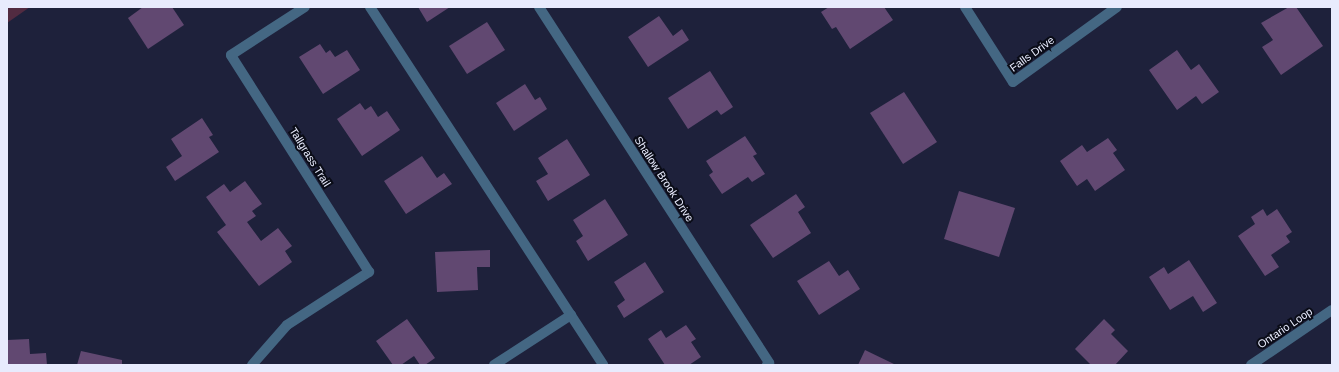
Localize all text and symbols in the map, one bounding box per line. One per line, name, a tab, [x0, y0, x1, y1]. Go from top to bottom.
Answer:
street label: Falls Drive	[1007, 33, 1057, 75]
street label: Tallgrass Trail	[287, 125, 333, 189]
street label: Shallow Brook Drive	[631, 134, 697, 224]
street label: Ontario Loop	[1255, 305, 1315, 351]

